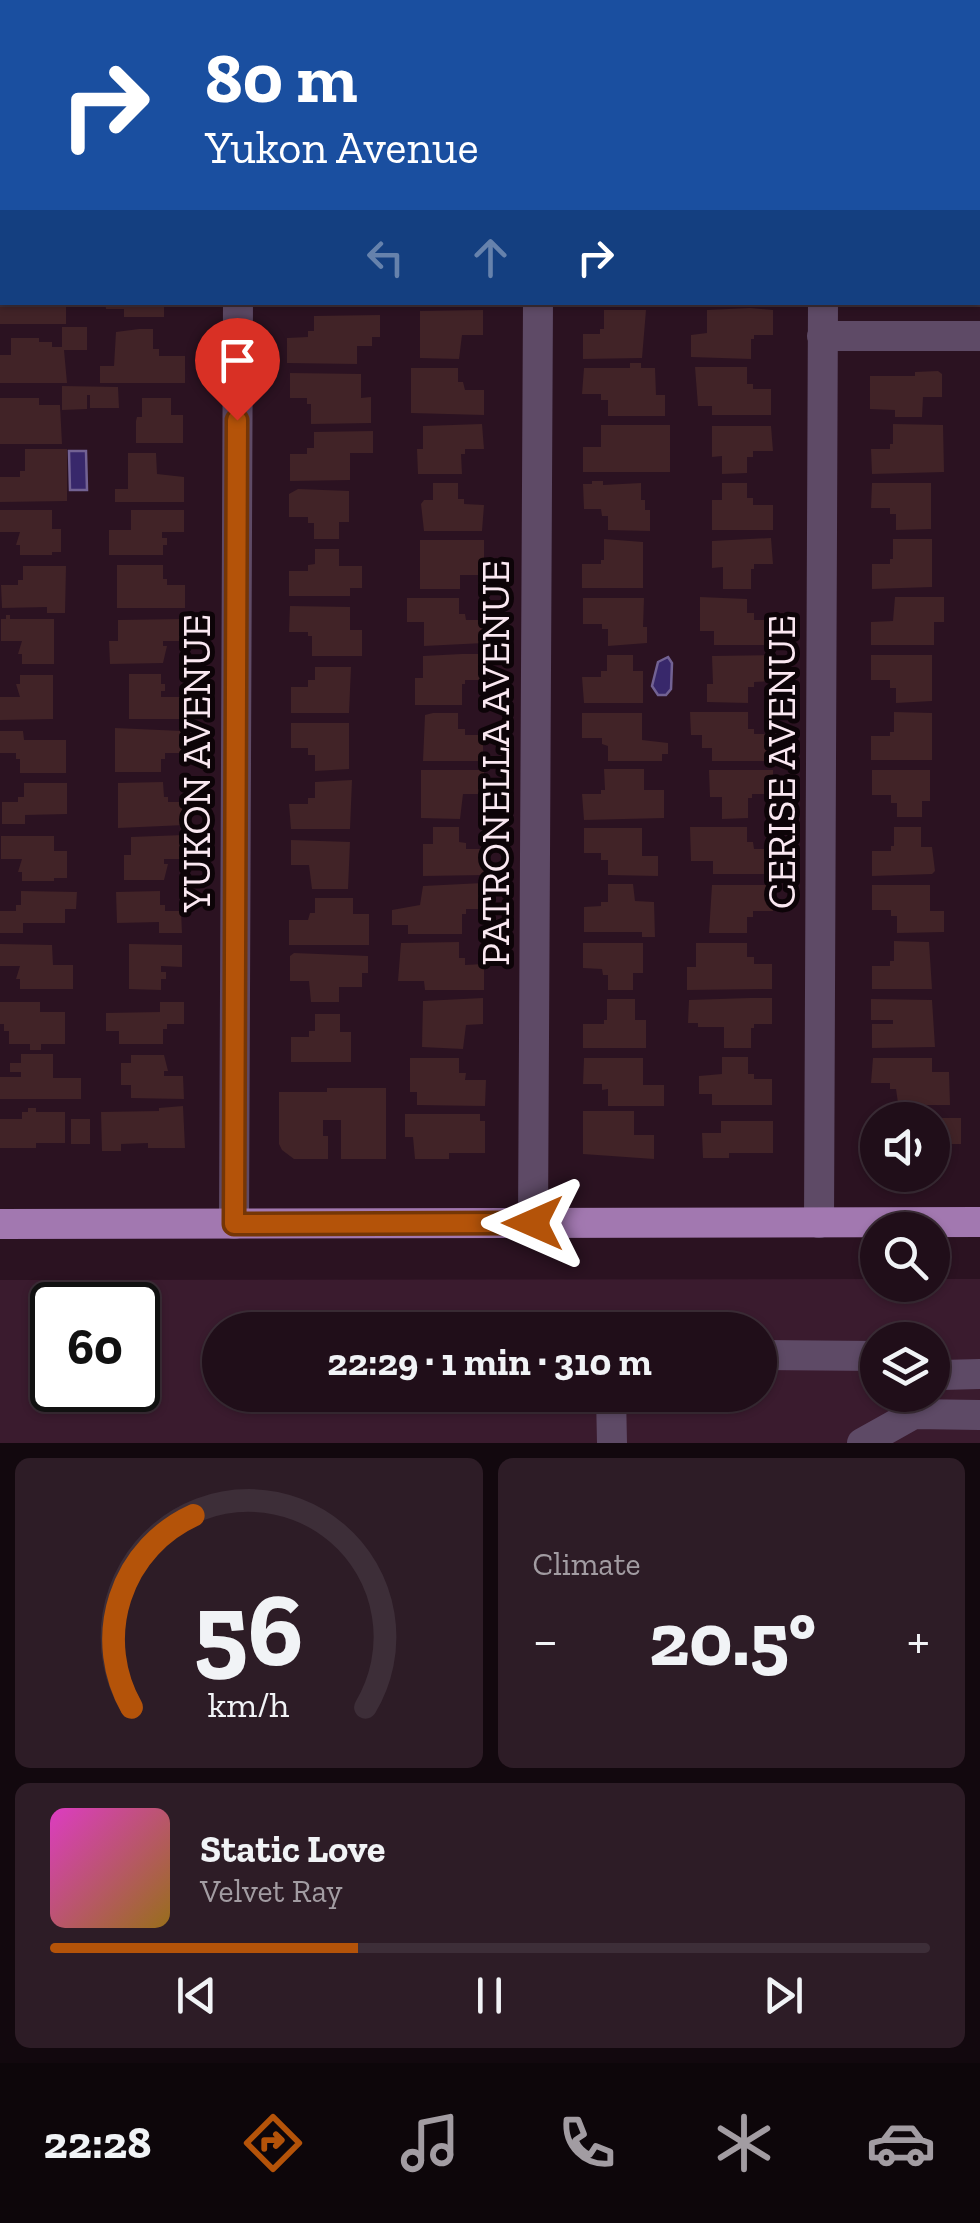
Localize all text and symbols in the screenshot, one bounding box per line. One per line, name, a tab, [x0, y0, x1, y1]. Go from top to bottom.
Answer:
text: 80 m	[205, 36, 357, 120]
icon: right	[40, 40, 170, 170]
text: Yukon Avenue	[205, 121, 479, 175]
icon: left	[358, 230, 413, 285]
icon: ahead	[463, 230, 518, 285]
icon: right	[568, 230, 623, 285]
pin	[195, 318, 280, 421]
icon: arrive	[210, 333, 265, 388]
street label: PATRONELLA AVENUE	[471, 560, 519, 966]
street label: YUKON AVENUE	[172, 614, 220, 913]
street label: CERISE AVENUE	[757, 615, 805, 909]
map controls	[860, 1102, 950, 1412]
button: sound	[860, 1102, 950, 1192]
position arrow	[481, 1171, 585, 1275]
button: search	[860, 1212, 950, 1302]
speed limit sign: 60	[30, 1282, 160, 1412]
button: layers	[860, 1322, 950, 1412]
text: 22:29 · 1 min · 310 m	[327, 1339, 652, 1385]
text: Climate	[533, 1545, 641, 1583]
text: 56	[194, 1567, 304, 1692]
text: 20.5°	[649, 1594, 816, 1684]
text: −	[533, 1607, 558, 1673]
text: +	[907, 1607, 930, 1673]
text: km/h	[208, 1683, 290, 1726]
text: Static Love	[200, 1826, 385, 1872]
text: Velvet Ray	[200, 1872, 343, 1910]
icon: previous	[169, 1968, 224, 2023]
icon: pause	[462, 1968, 517, 2023]
icon: next	[756, 1968, 811, 2023]
icon: directions	[238, 2108, 308, 2178]
icon: music	[395, 2108, 465, 2178]
icon: phone	[552, 2108, 622, 2178]
icon: climate	[709, 2108, 779, 2178]
icon: car	[866, 2108, 936, 2178]
text: 22:28	[44, 2116, 151, 2170]

